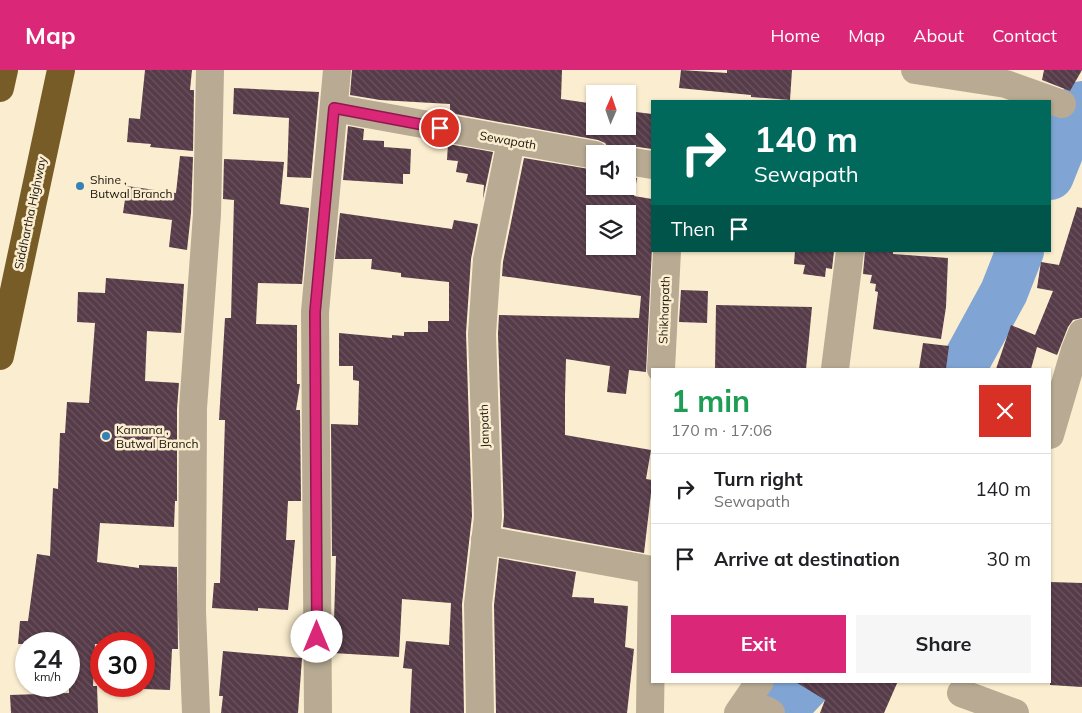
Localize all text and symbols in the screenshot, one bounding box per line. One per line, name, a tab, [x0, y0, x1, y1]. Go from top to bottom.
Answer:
text: Map	[25, 20, 76, 50]
text: Home	[770, 24, 820, 47]
text: Map	[848, 24, 885, 47]
text: About	[913, 24, 964, 47]
text: Contact	[992, 24, 1057, 47]
north arrow	[586, 85, 636, 135]
map controls	[586, 85, 636, 255]
pin	[419, 107, 461, 149]
icon: arrive	[426, 114, 454, 142]
text: 140 m	[754, 117, 858, 161]
icon: right	[671, 120, 736, 185]
street label: Sewapath	[479, 128, 537, 152]
button: sound	[586, 145, 636, 195]
street label: Siddhartha Highway	[11, 154, 49, 271]
text: Sewapath	[754, 160, 859, 188]
place label: Shine , Butwal Branch	[90, 172, 173, 201]
marker: Shine , Butwal Branch	[74, 180, 86, 192]
button: layers	[586, 205, 636, 255]
icon: arrive	[725, 215, 753, 243]
text: Then	[671, 217, 715, 241]
street label: Shikharpath	[655, 276, 673, 344]
text: 1 min	[671, 382, 750, 420]
button: close	[979, 385, 1031, 437]
street label: Janpath	[476, 404, 492, 448]
text: 170 m · 17:06	[671, 420, 772, 440]
place label: Kamana , Butwal Branch	[116, 422, 199, 451]
marker: Kamana , Butwal Branch	[100, 430, 112, 442]
text: Turn right	[714, 467, 803, 491]
icon: right	[671, 475, 699, 503]
text: 140 m	[975, 477, 1031, 501]
text: Sewapath	[714, 491, 790, 511]
icon: arrive	[671, 545, 699, 573]
text: Arrive at destination	[714, 547, 900, 571]
text: 30 m	[987, 547, 1031, 571]
position arrow	[290, 610, 342, 662]
button: Exit	[671, 615, 846, 673]
button: Share	[856, 615, 1031, 673]
speed limit sign: 30	[90, 632, 155, 697]
text: 24	[32, 643, 63, 674]
text: km/h	[34, 669, 61, 684]

